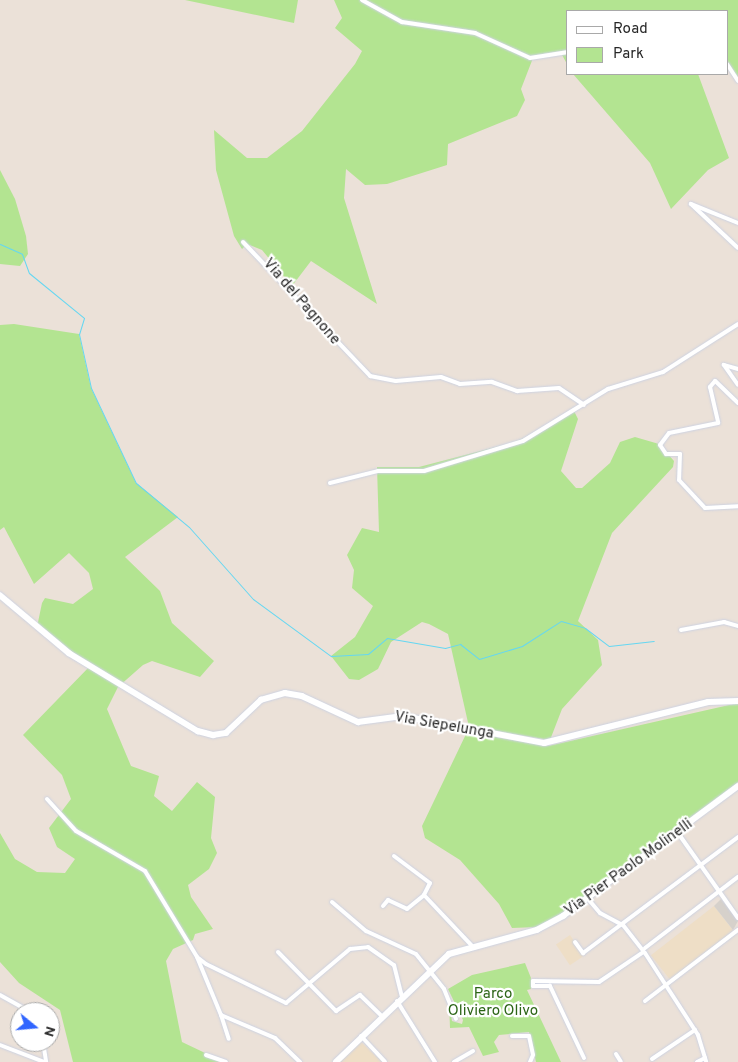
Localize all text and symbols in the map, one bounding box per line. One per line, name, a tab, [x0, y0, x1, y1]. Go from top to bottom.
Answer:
legend	[566, 10, 728, 75]
text: Road	[613, 20, 648, 39]
text: Park	[613, 45, 644, 64]
street label: Via del Pagnone	[259, 255, 343, 349]
street label: Via Siepelunga	[393, 708, 495, 744]
street label: Via Pier Paolo Molinelli	[561, 815, 697, 921]
park label: Parco Oliviero Olivo	[448, 985, 538, 1020]
north arrow	[10, 1002, 60, 1052]
text: N	[39, 1024, 58, 1039]

